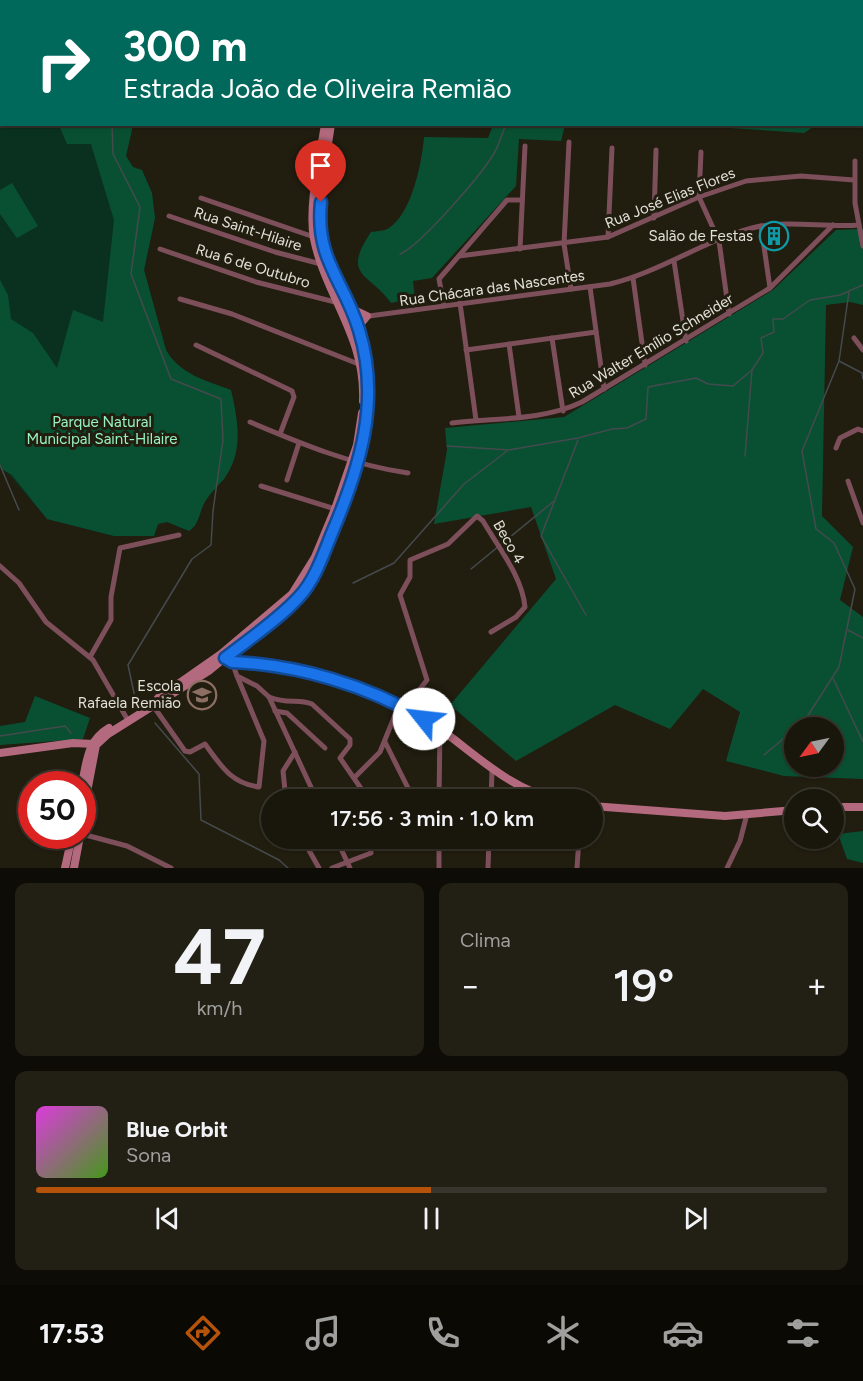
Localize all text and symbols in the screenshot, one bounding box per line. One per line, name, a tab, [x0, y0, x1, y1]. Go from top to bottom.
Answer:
text: 300 m	[123, 21, 247, 72]
icon: right	[24, 24, 102, 102]
text: Estrada João de Oliveira Remião	[123, 72, 512, 105]
pin	[295, 140, 346, 202]
icon: arrive	[304, 149, 337, 182]
street label: Rua José Elias Flores	[602, 164, 738, 232]
street label: Rua Saint-Hilaire	[192, 203, 304, 255]
building icon: Salão de Festas	[758, 220, 790, 252]
place label: Salão de Festas	[649, 227, 753, 245]
street label: Rua 6 de Outubro	[194, 240, 313, 292]
street label: Rua Chácara das Nascentes	[398, 266, 586, 310]
street label: Rua Walter Emílio Schneider	[566, 290, 736, 402]
park label: Parque Natural Municipal Saint-Hilaire	[26, 413, 178, 448]
street label: Beco 4	[489, 517, 529, 567]
place label: Escola Rafaela Remião	[78, 677, 181, 712]
school or university icon: Escola Rafaela Remião	[186, 679, 218, 711]
position arrow	[392, 687, 456, 751]
north arrow	[784, 717, 844, 777]
map controls	[784, 717, 844, 849]
speed limit sign: 50	[18, 771, 96, 849]
button: search	[784, 789, 844, 849]
text: 17:56 · 3 min · 1.0 km	[330, 805, 534, 832]
text: 47	[173, 910, 266, 1004]
text: Clima	[460, 928, 511, 952]
text: 19°	[613, 958, 674, 1012]
text: −	[460, 966, 481, 1005]
text: +	[806, 966, 827, 1005]
text: km/h	[197, 996, 242, 1020]
text: Blue Orbit	[126, 1116, 228, 1143]
text: Sona	[126, 1143, 171, 1167]
icon: previous	[151, 1202, 184, 1235]
icon: pause	[415, 1202, 448, 1235]
icon: next	[679, 1202, 712, 1235]
icon: directions	[182, 1312, 224, 1354]
icon: music	[302, 1312, 344, 1354]
icon: phone	[422, 1312, 464, 1354]
icon: climate	[542, 1312, 584, 1354]
icon: car	[662, 1312, 704, 1354]
icon: filters	[782, 1312, 824, 1354]
text: 17:53	[39, 1317, 104, 1350]

